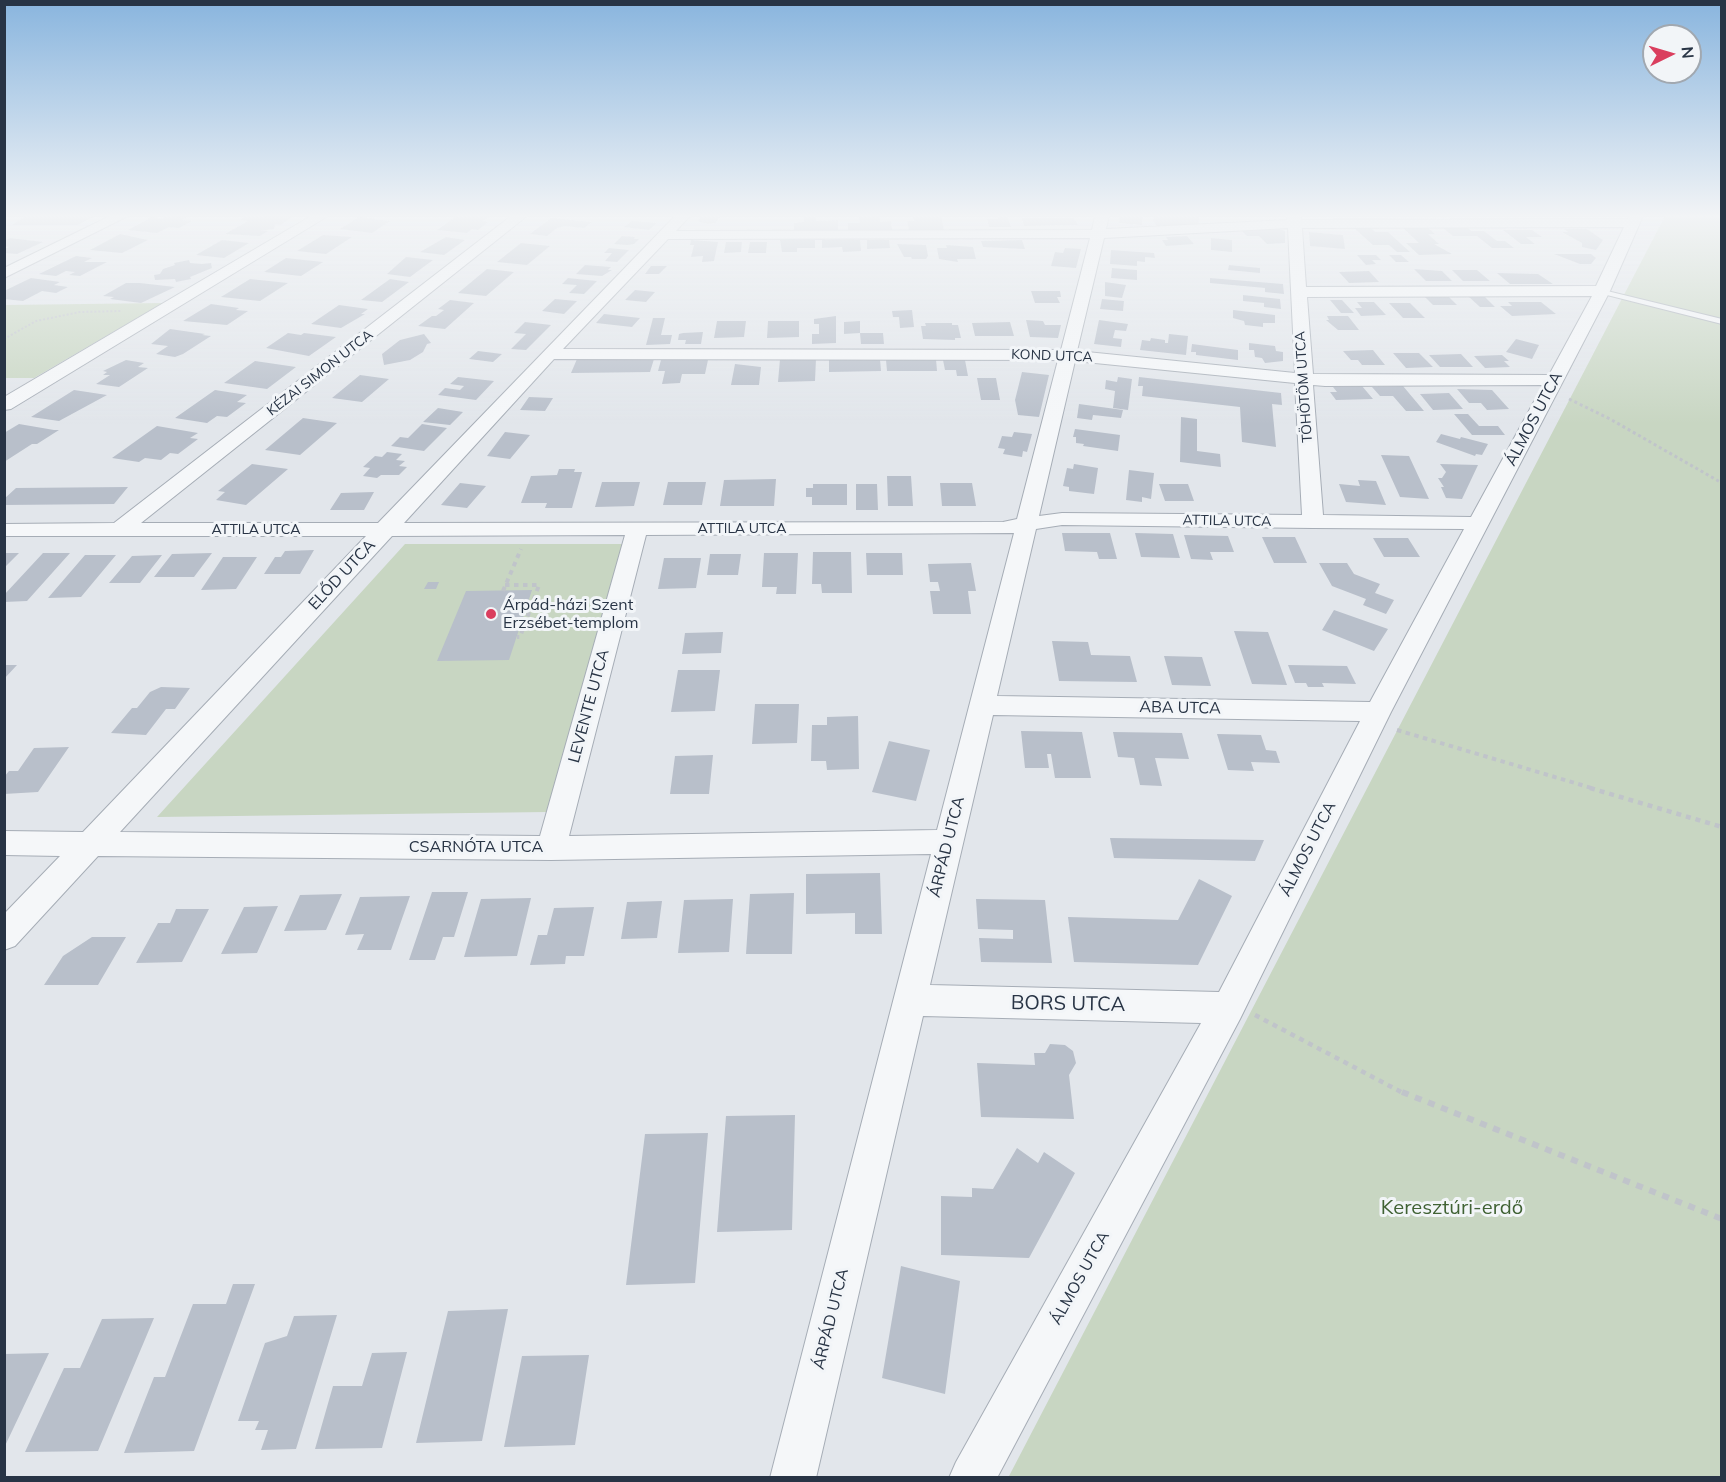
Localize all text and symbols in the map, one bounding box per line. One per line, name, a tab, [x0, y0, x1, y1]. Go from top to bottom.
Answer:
north arrow	[1642, 24, 1702, 84]
text: N	[1677, 46, 1698, 60]
street label: KÉZAI SIMON UTCA	[264, 326, 376, 420]
street label: TÖHÖTÖM UTCA	[1292, 331, 1316, 443]
street label: KOND UTCA	[1011, 346, 1093, 366]
street label: ÁLMOS UTCA	[1501, 369, 1567, 469]
street label: ATTILA UTCA	[1182, 512, 1272, 530]
street label: ATTILA UTCA	[698, 521, 786, 537]
street label: ATTILA UTCA	[212, 522, 300, 538]
street label: ELŐD UTCA	[305, 536, 379, 614]
place label: Árpád-házi Szent Erzsébet-templom	[503, 595, 639, 633]
marker: Árpád-házi Szent Erzsébet-templom	[484, 607, 498, 621]
street label: LEVENTE UTCA	[565, 647, 613, 765]
street label: ABA UTCA	[1139, 698, 1221, 718]
street label: ÁRPÁD UTCA	[925, 795, 969, 899]
street label: ÁLMOS UTCA	[1276, 798, 1340, 900]
street label: CSARNÓTA UTCA	[409, 837, 543, 857]
street label: BORS UTCA	[1011, 991, 1125, 1017]
park label: Keresztúri-erdő	[1381, 1196, 1523, 1220]
street label: ÁLMOS UTCA	[1046, 1228, 1114, 1328]
street label: ÁRPÁD UTCA	[809, 1267, 853, 1371]

